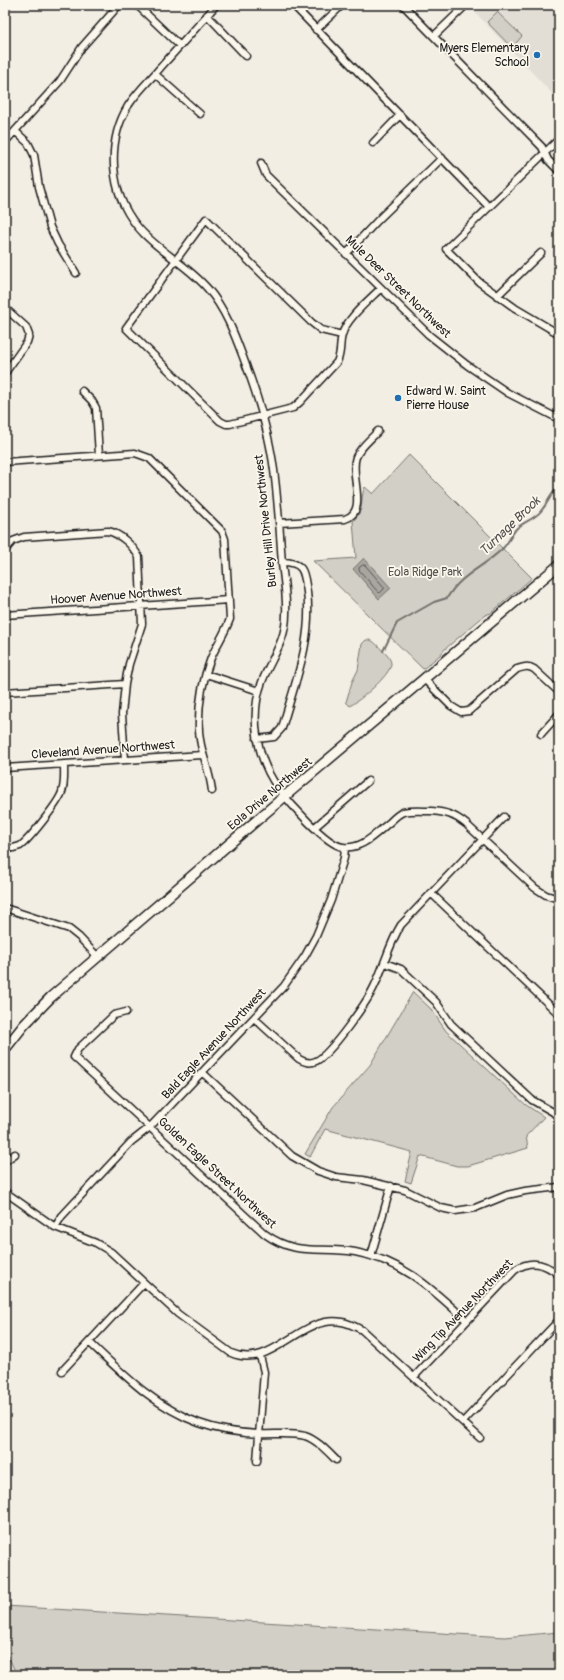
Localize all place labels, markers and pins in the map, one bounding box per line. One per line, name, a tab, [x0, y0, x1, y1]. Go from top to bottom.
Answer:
place label: Myers Elementary School	[439, 41, 529, 70]
marker: Myers Elementary School	[532, 50, 542, 60]
place label: Edward W. Saint Pierre House	[406, 384, 486, 413]
marker: Edward W. Saint Pierre House	[393, 393, 403, 403]

